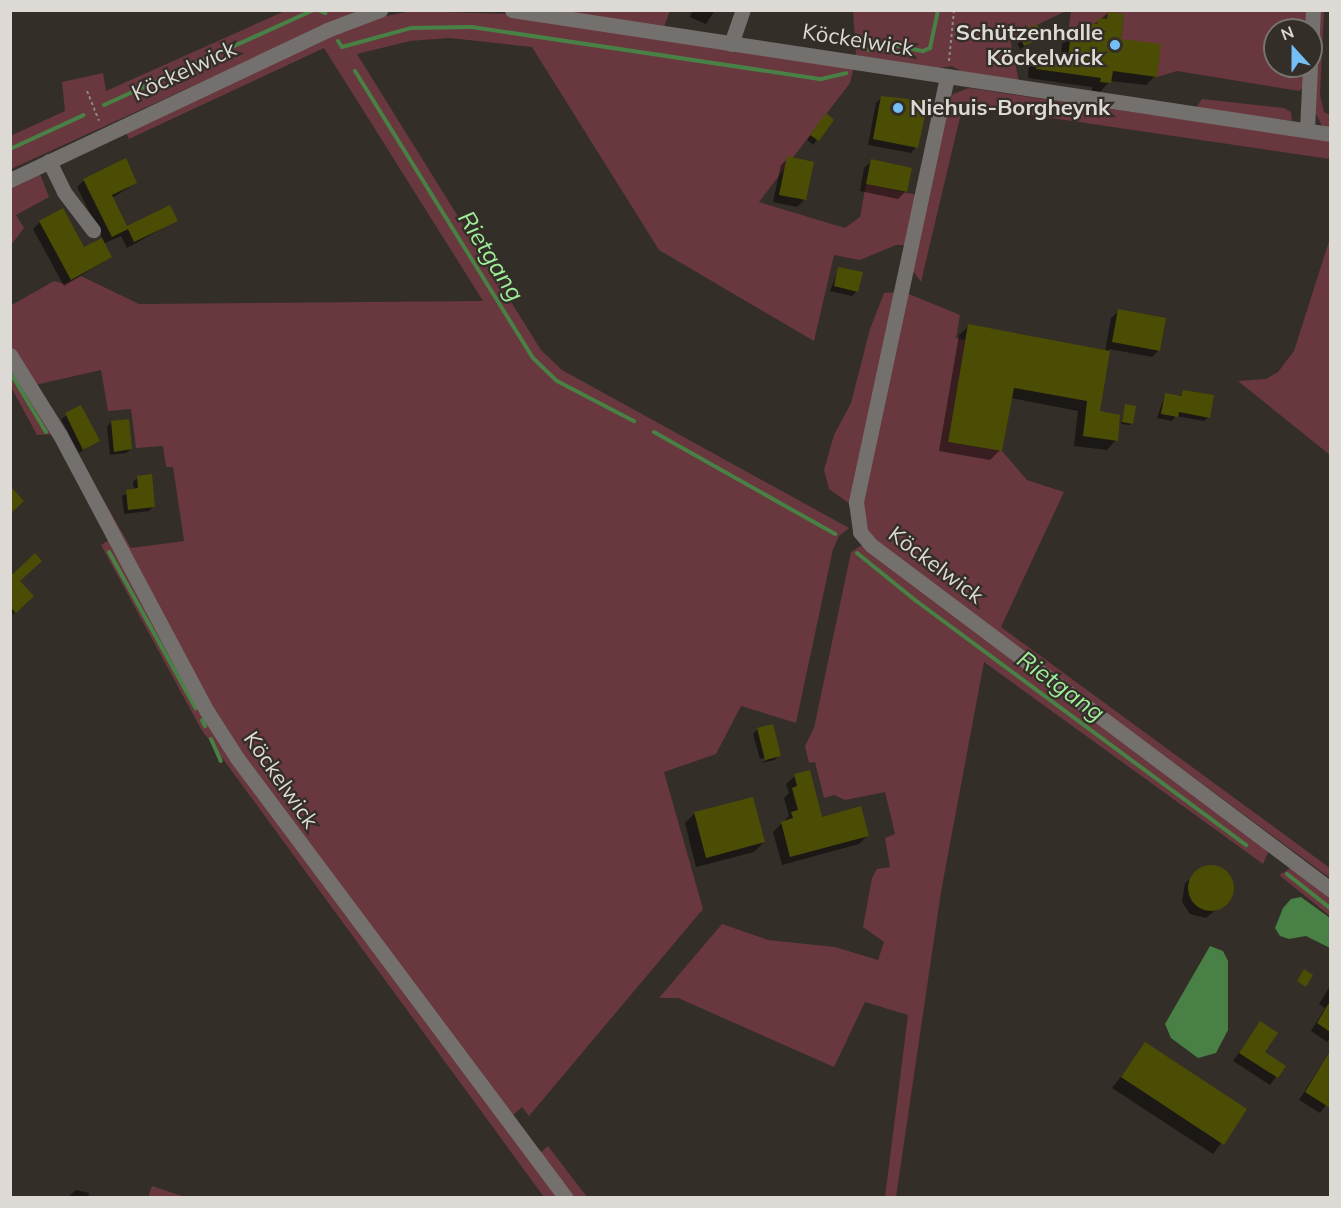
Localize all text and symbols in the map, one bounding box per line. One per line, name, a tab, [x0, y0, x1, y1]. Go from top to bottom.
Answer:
street label: Köckelwick	[801, 18, 915, 62]
north arrow	[1263, 18, 1323, 78]
place label: Schützenhalle Köckelwick	[956, 19, 1103, 70]
text: N	[1278, 22, 1296, 45]
street label: Köckelwick	[128, 35, 240, 107]
marker: Schützenhalle Köckelwick	[1108, 38, 1122, 52]
place label: Niehuis-Borgheynk	[910, 95, 1110, 121]
marker: Niehuis-Borgheynk	[891, 101, 905, 115]
water label: Rietgang	[452, 206, 530, 306]
street label: Köckelwick	[883, 521, 989, 609]
water label: Rietgang	[1012, 645, 1110, 727]
street label: Köckelwick	[238, 727, 324, 833]

